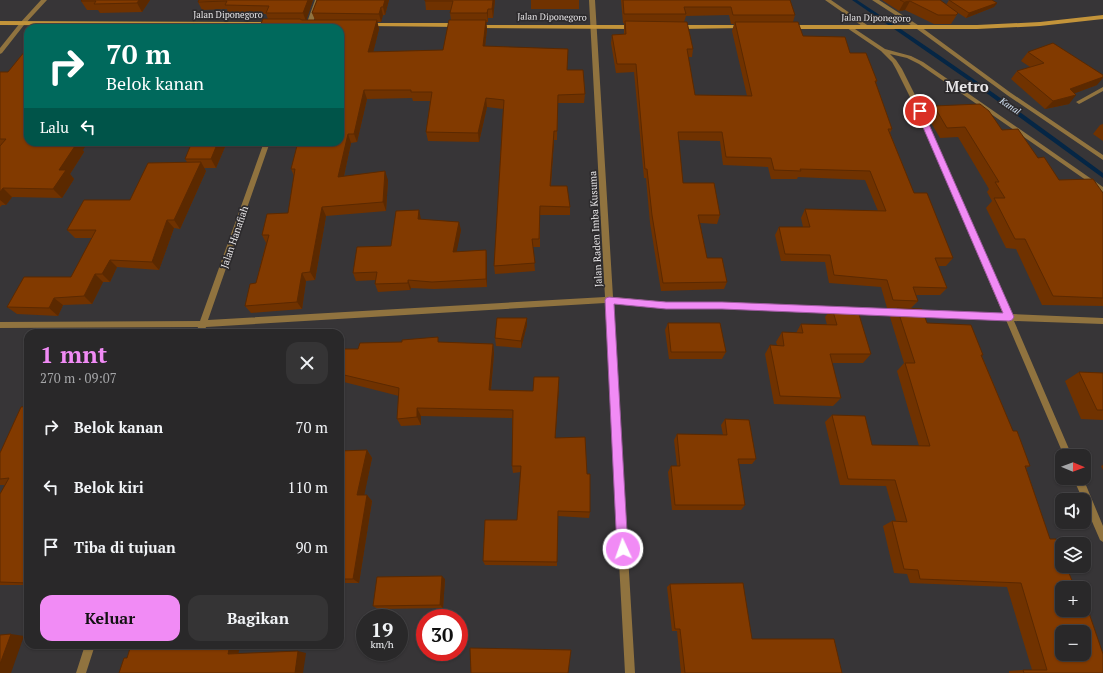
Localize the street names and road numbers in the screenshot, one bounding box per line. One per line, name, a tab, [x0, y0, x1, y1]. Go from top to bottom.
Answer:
street label: Jalan Diponegoro	[193, 9, 263, 21]
street label: Jalan Diponegoro	[517, 10, 587, 24]
street label: Jalan Diponegoro	[841, 11, 911, 25]
street label: Jalan Raden Imba Kusuma	[586, 171, 605, 287]
street label: Jalan Hanafiah	[218, 204, 251, 270]

